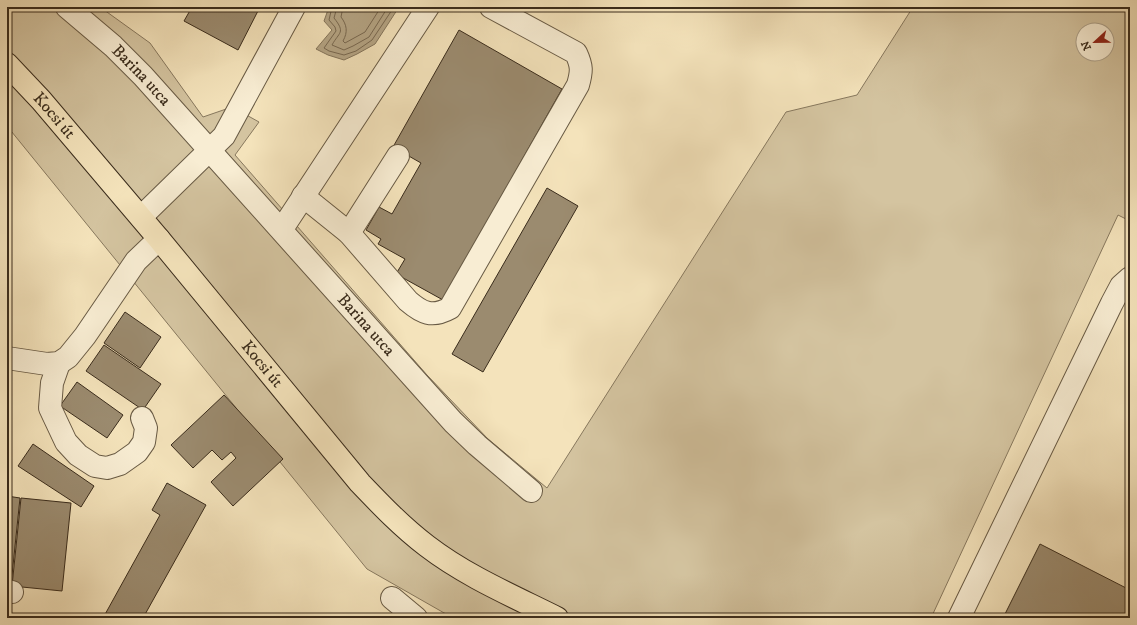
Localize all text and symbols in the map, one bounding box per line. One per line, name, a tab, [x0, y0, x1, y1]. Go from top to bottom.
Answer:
north arrow	[1075, 22, 1115, 62]
text: N	[1078, 39, 1095, 52]
street label: Barina utca	[107, 40, 176, 111]
street label: Kocsi út	[28, 87, 81, 144]
street label: Barina utca	[332, 289, 400, 361]
street label: Kocsi út	[236, 336, 288, 393]

